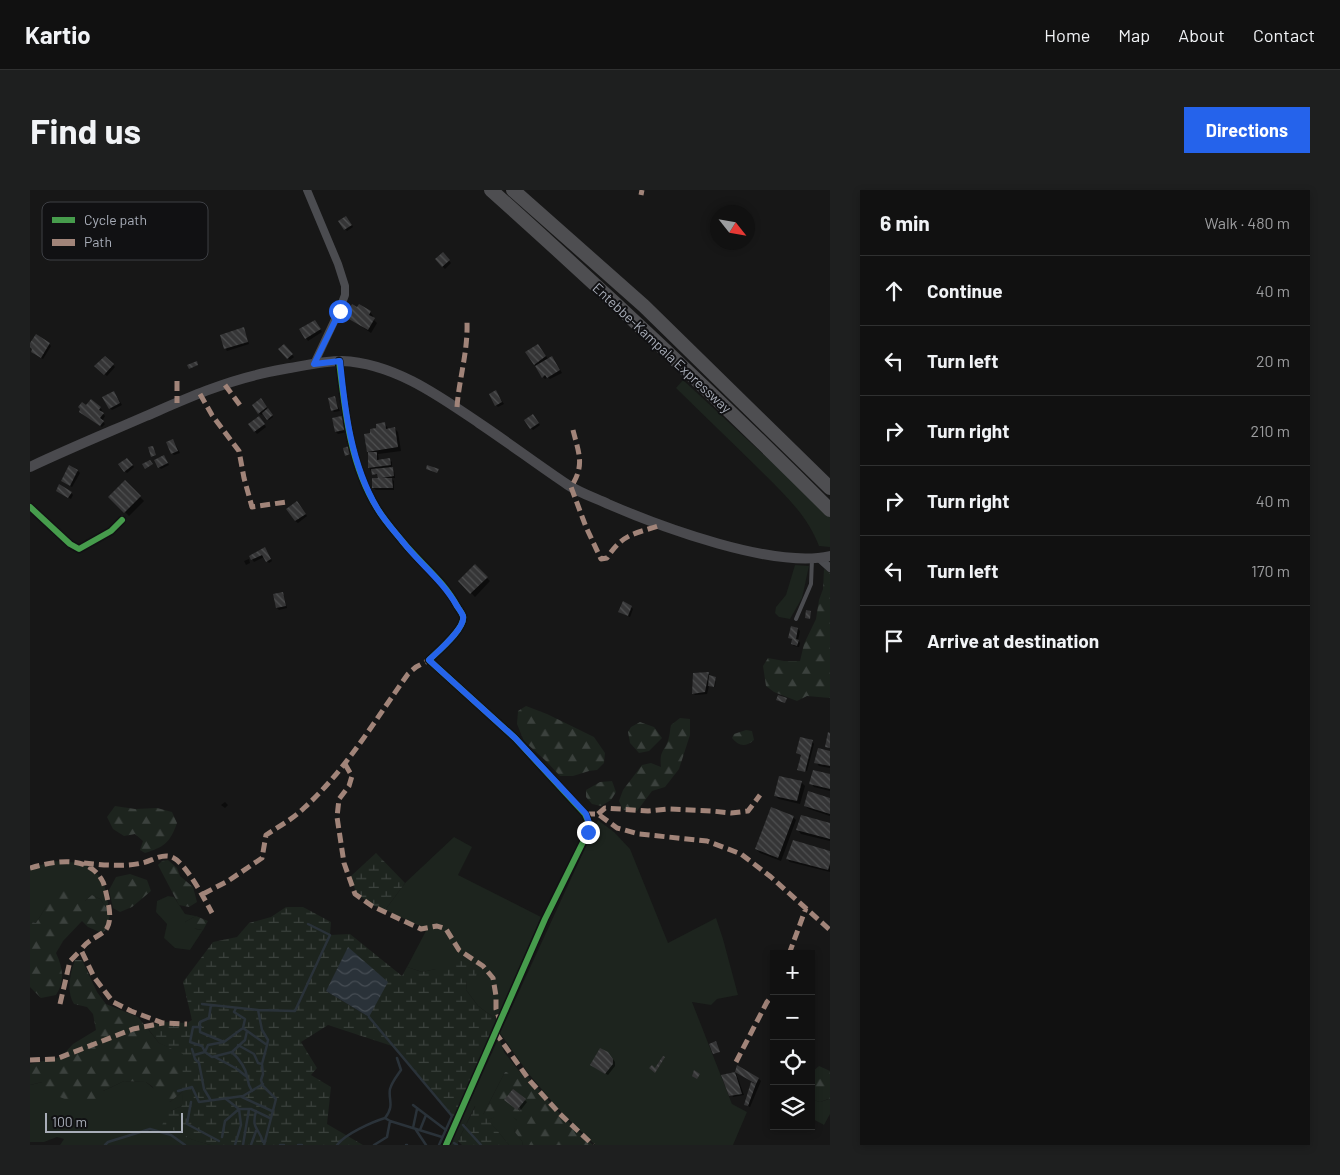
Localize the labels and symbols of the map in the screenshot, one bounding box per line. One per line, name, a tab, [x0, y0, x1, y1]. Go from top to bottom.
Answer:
legend	[42, 202, 208, 260]
north arrow	[710, 205, 755, 250]
text: Cycle path	[84, 211, 147, 228]
text: Path	[84, 233, 112, 250]
street label: Entebbe-Kampala Expressway	[589, 279, 736, 417]
route start	[329, 300, 352, 323]
route end	[577, 821, 600, 844]
scale bar	[45, 1110, 182, 1133]

